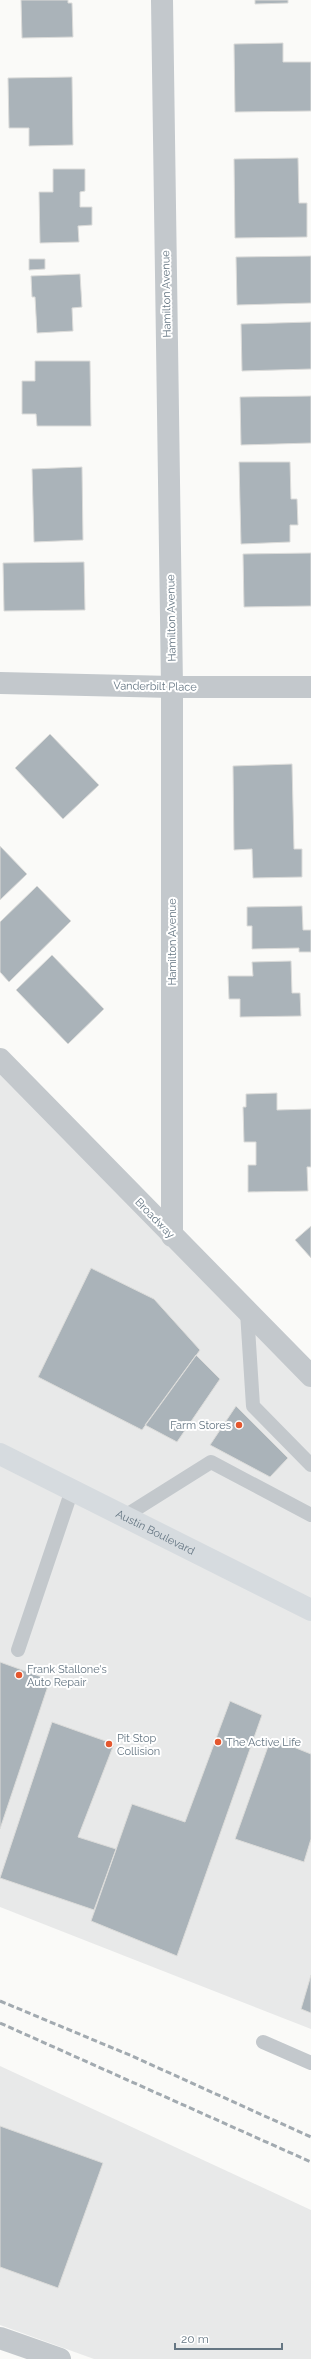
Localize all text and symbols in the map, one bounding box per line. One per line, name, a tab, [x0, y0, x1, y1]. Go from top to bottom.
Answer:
street label: Hamilton Avenue	[159, 250, 174, 338]
street label: Hamilton Avenue	[164, 574, 179, 662]
street label: Vanderbilt Place	[113, 679, 197, 694]
street label: Hamilton Avenue	[166, 898, 179, 986]
street label: Broadway	[132, 1195, 177, 1241]
place label: Farm Stores	[170, 1419, 231, 1432]
marker: Farm Stores	[234, 1420, 244, 1430]
street label: Austin Boulevard	[114, 1507, 197, 1558]
place label: Frank Stallone's Auto Repair	[27, 1663, 107, 1689]
marker: Frank Stallone's Auto Repair	[14, 1670, 24, 1680]
place label: Pit Stop Collision	[117, 1732, 160, 1758]
place label: The Active Life	[226, 1736, 302, 1749]
marker: The Active Life	[213, 1737, 223, 1747]
marker: Pit Stop Collision	[104, 1739, 114, 1749]
scale bar	[175, 2325, 282, 2351]
text: 20 m	[181, 2332, 209, 2346]

